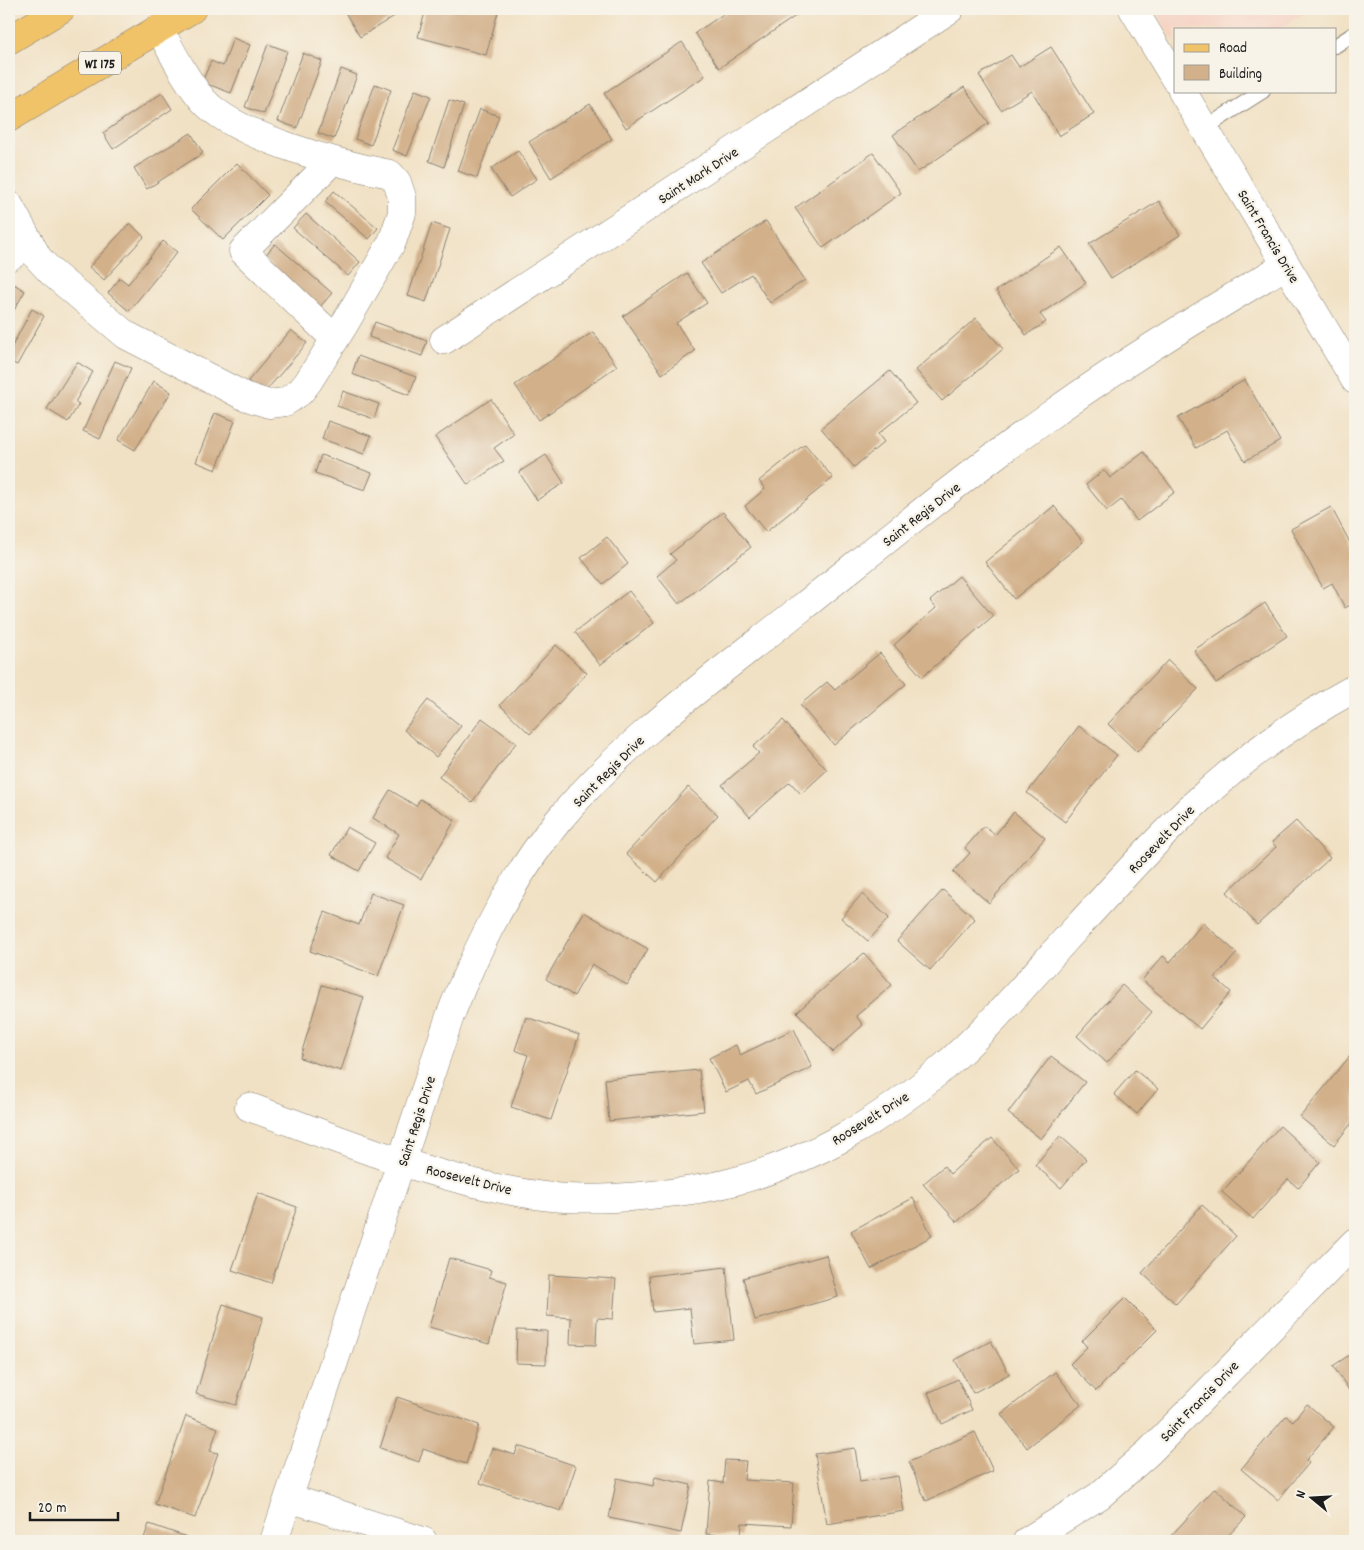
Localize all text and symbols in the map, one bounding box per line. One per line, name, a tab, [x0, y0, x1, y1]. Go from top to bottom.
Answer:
legend	[1174, 28, 1336, 92]
text: Road	[1219, 38, 1247, 60]
road number: WI 175	[79, 52, 121, 74]
text: Building	[1219, 64, 1262, 86]
street label: Saint Mark Drive	[654, 142, 744, 211]
street label: Saint Francis Drive	[1231, 186, 1304, 288]
street label: Saint Regis Drive	[878, 478, 966, 553]
street label: Saint Regis Drive	[568, 731, 651, 813]
street label: Roosevelt Drive	[1124, 801, 1201, 880]
street label: Saint Regis Drive	[393, 1073, 443, 1170]
street label: Roosevelt Drive	[828, 1087, 914, 1152]
street label: Roosevelt Drive	[423, 1160, 514, 1202]
street label: Saint Francis Drive	[1156, 1356, 1245, 1448]
north arrow	[1286, 1472, 1336, 1522]
text: N	[1291, 1488, 1312, 1501]
scale bar	[30, 1490, 118, 1522]
text: 20 m	[38, 1498, 66, 1520]

